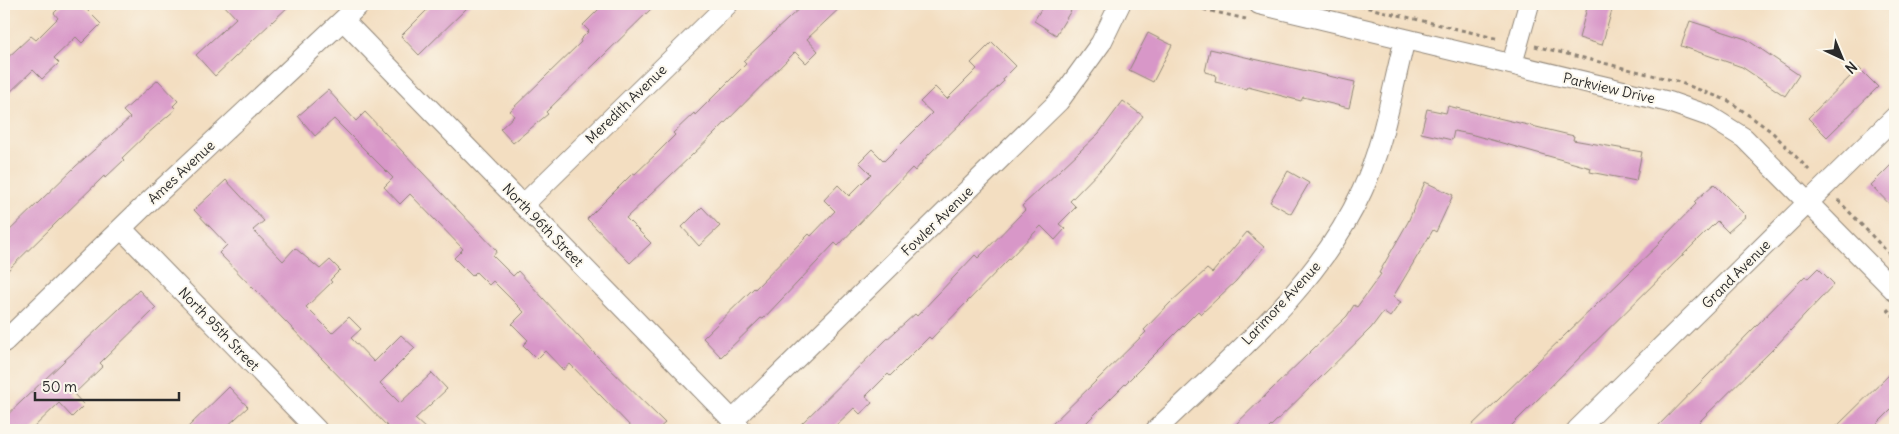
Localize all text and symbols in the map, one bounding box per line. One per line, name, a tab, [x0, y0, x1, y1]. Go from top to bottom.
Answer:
north arrow	[1816, 32, 1866, 82]
text: N	[1841, 58, 1861, 77]
street label: Meredith Avenue	[582, 61, 670, 147]
street label: Parkview Drive	[1561, 69, 1657, 107]
street label: Ames Avenue	[144, 136, 218, 208]
street label: North 96th Street	[499, 180, 587, 271]
street label: Fowler Avenue	[897, 182, 977, 260]
street label: Grand Avenue	[1698, 236, 1774, 312]
street label: Larimore Avenue	[1238, 258, 1324, 348]
street label: North 95th Street	[175, 284, 263, 375]
scale bar	[35, 369, 179, 401]
text: 50 m	[42, 377, 77, 396]

